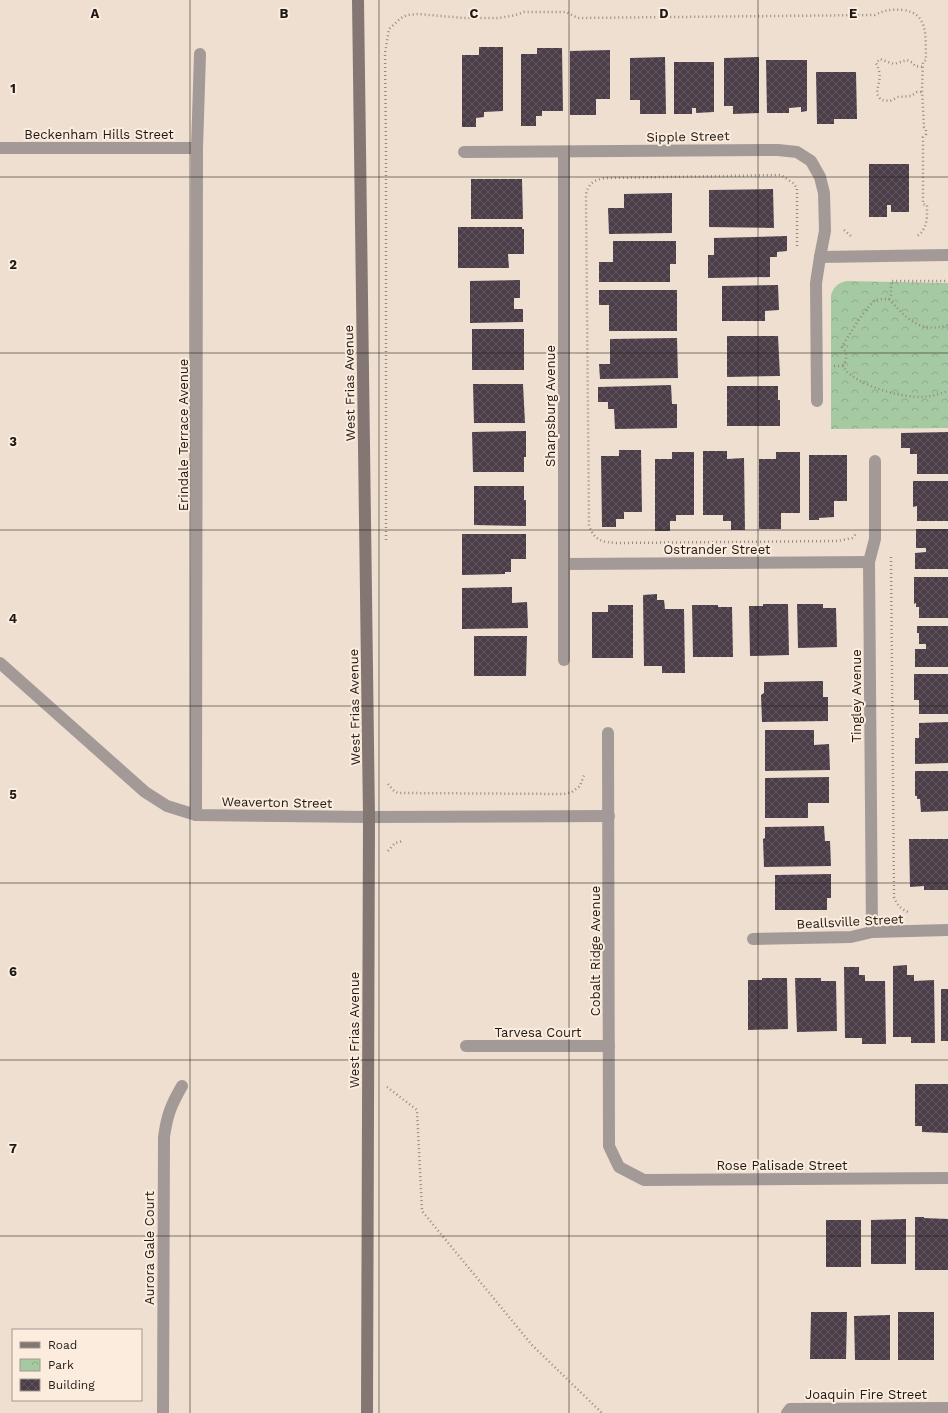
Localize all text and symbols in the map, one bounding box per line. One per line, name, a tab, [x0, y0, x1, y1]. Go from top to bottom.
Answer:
text: A	[91, 6, 100, 21]
text: B	[280, 6, 289, 21]
text: C	[470, 6, 479, 21]
text: D	[659, 6, 669, 21]
text: E	[849, 6, 857, 21]
text: 1	[10, 81, 16, 96]
street label: Beckenham Hills Street	[24, 127, 174, 142]
street label: Sipple Street	[646, 128, 730, 145]
text: 2	[9, 257, 17, 272]
street label: West Frias Avenue	[341, 325, 358, 441]
street label: Sharpsburg Avenue	[543, 345, 558, 467]
street label: Erindale Terrace Avenue	[176, 359, 191, 511]
text: 3	[9, 434, 17, 449]
street label: Ostrander Street	[664, 542, 771, 557]
text: 4	[9, 611, 18, 626]
street label: West Frias Avenue	[346, 649, 363, 765]
street label: Tingley Avenue	[849, 649, 864, 743]
text: 5	[9, 787, 17, 802]
street label: Weaverton Street	[222, 794, 333, 811]
street label: Cobalt Ridge Avenue	[588, 886, 603, 1016]
street label: Beallsville Street	[796, 911, 905, 932]
text: 6	[9, 964, 17, 979]
street label: West Frias Avenue	[347, 972, 362, 1088]
street label: Tarvesa Court	[495, 1025, 582, 1040]
text: 7	[9, 1141, 17, 1156]
street label: Rose Palisade Street	[716, 1158, 848, 1173]
street label: Aurora Gale Court	[142, 1191, 157, 1305]
legend	[12, 1329, 142, 1401]
text: Road	[48, 1338, 77, 1352]
text: Park	[48, 1358, 74, 1372]
text: Building	[48, 1378, 95, 1392]
street label: Joaquin Fire Street	[805, 1387, 928, 1402]

